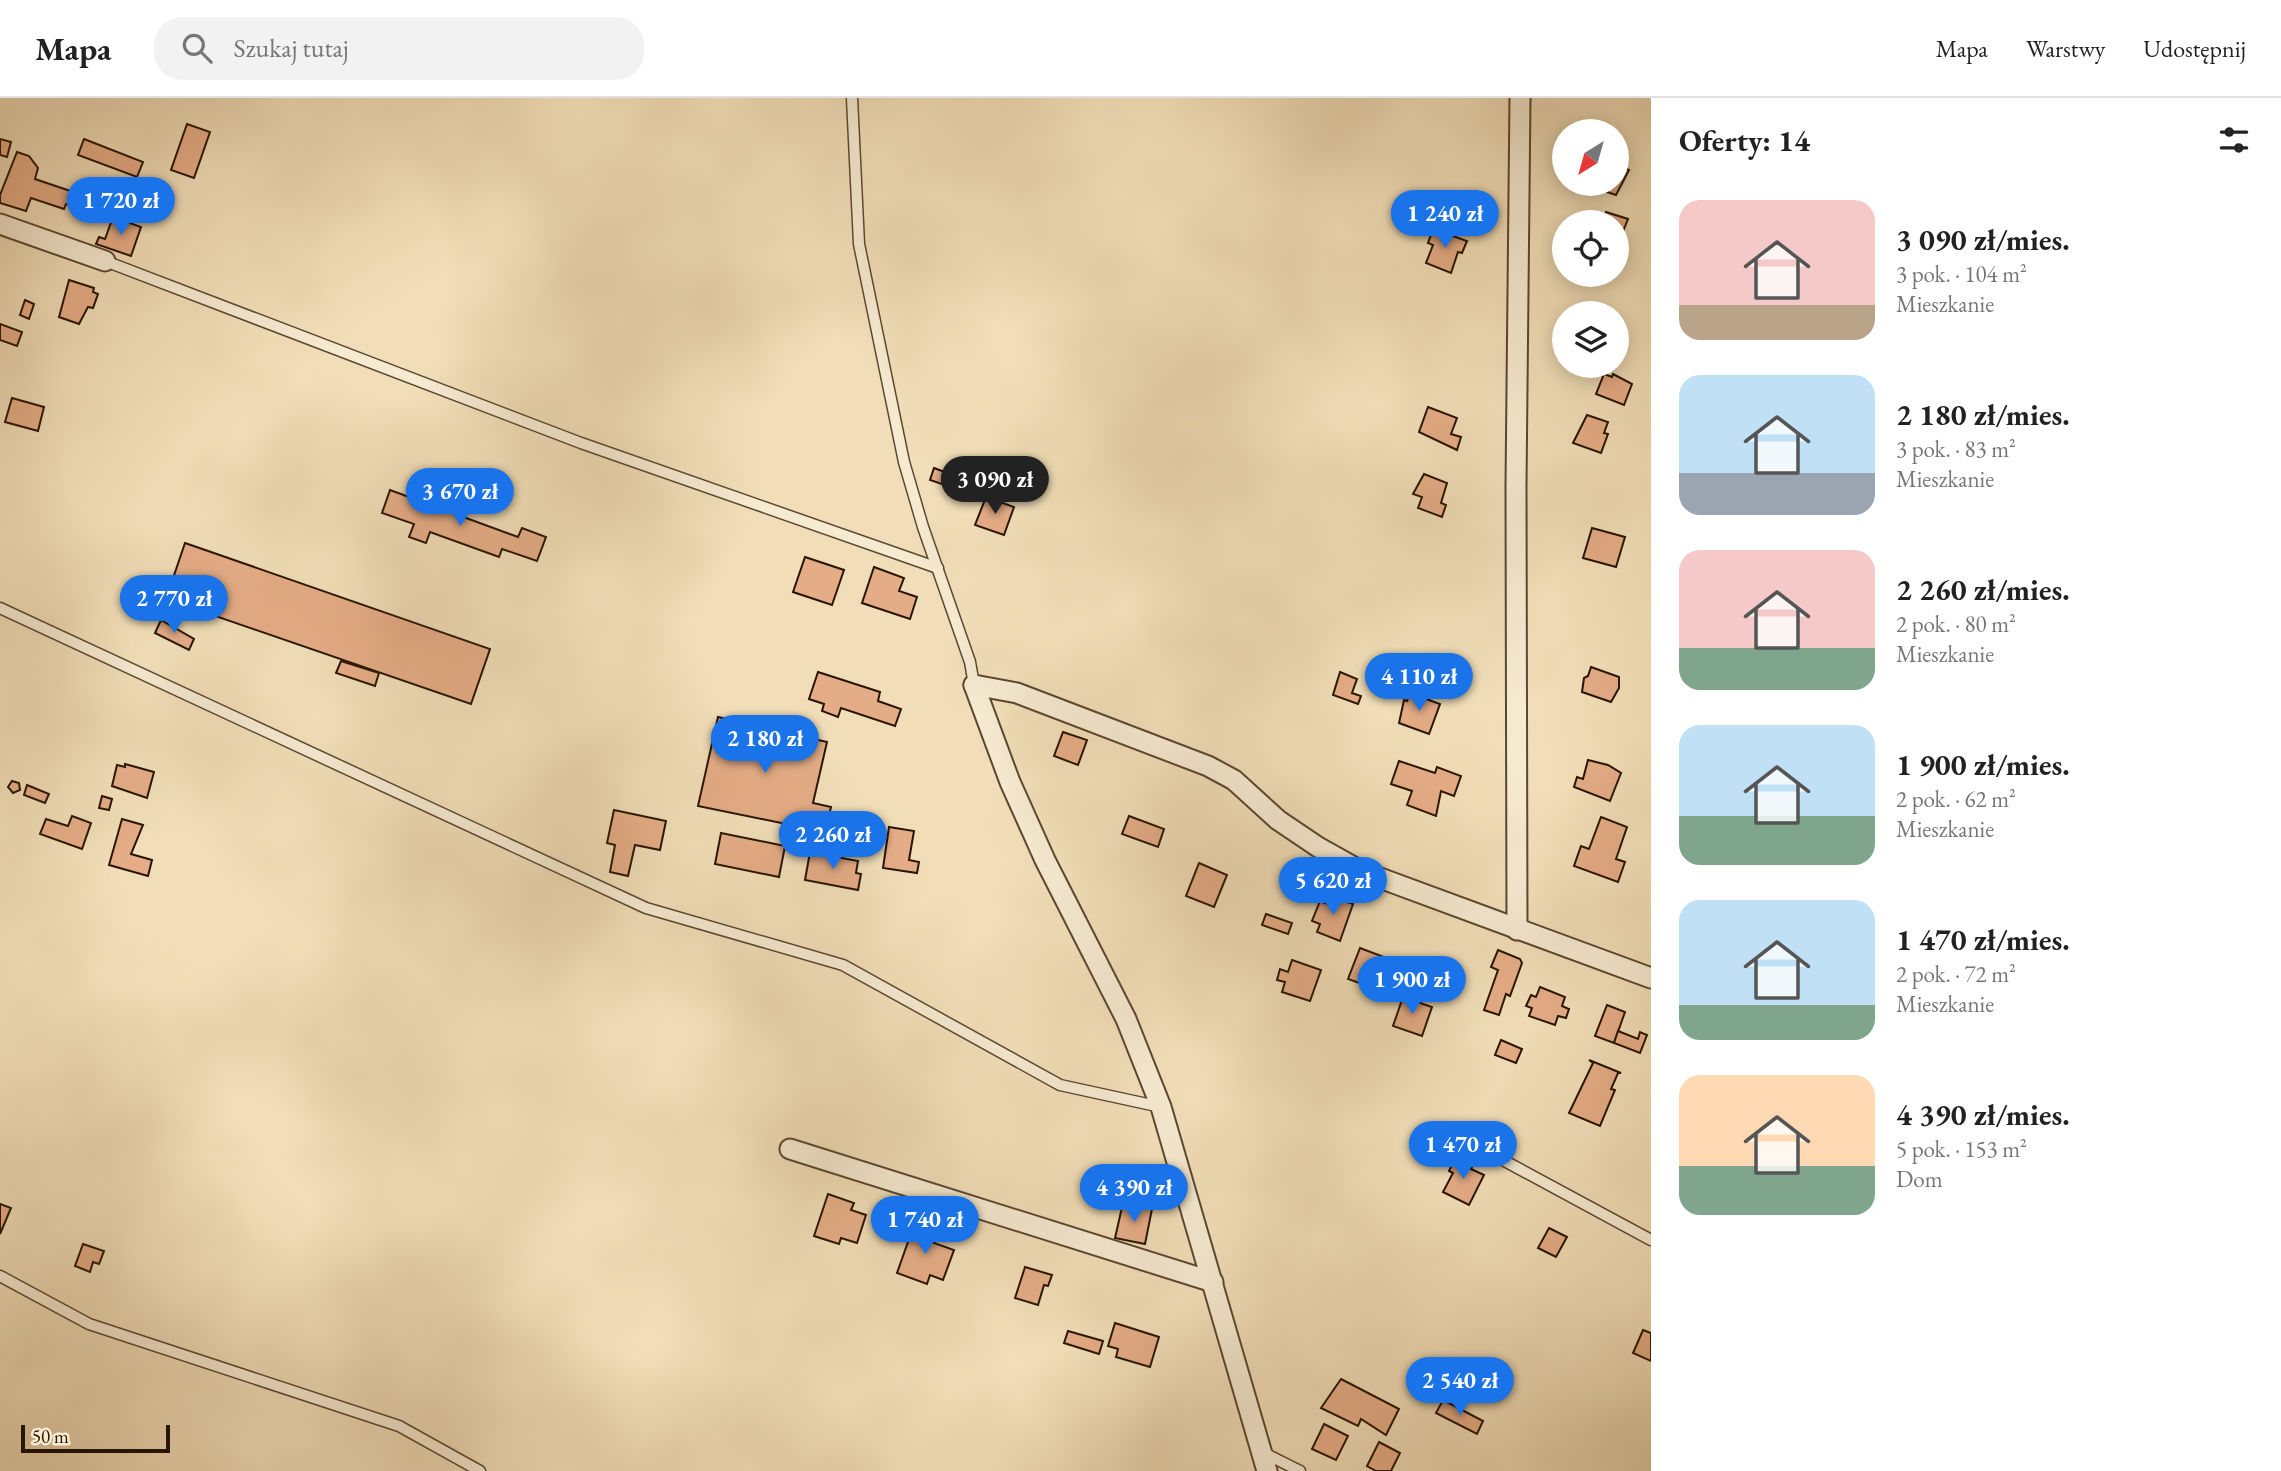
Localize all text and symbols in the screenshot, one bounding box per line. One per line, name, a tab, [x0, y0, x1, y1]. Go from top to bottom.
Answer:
search box	[154, 17, 644, 80]
text: Mapa	[35, 27, 112, 70]
icon: search	[178, 29, 216, 67]
text: Szukaj tutaj	[234, 31, 349, 65]
text: Mapa	[1936, 33, 1988, 64]
text: Warstwy	[2026, 33, 2105, 64]
text: Udostępnij	[2143, 33, 2246, 64]
north arrow	[1552, 119, 1629, 196]
map controls	[1552, 119, 1629, 378]
text: Oferty: 14	[1679, 121, 1810, 160]
icon: filters	[2215, 121, 2253, 159]
pin: 1 720 zł	[49, 178, 193, 237]
text: 1 720 zł	[83, 185, 159, 215]
pin: 1 240 zł	[1373, 190, 1517, 250]
text: 1 240 zł	[1407, 198, 1483, 228]
button: locate	[1552, 210, 1629, 287]
text: 3 090 zł/mies.	[1896, 220, 2070, 259]
icon: home	[1735, 228, 1819, 312]
text: 3 pok. · 104 m²	[1896, 259, 2027, 289]
text: Mieszkanie	[1896, 289, 1994, 319]
button: layers	[1552, 301, 1629, 378]
text: 2 180 zł/mies.	[1896, 395, 2070, 434]
icon: home	[1735, 403, 1819, 487]
text: 3 pok. · 83 m²	[1896, 434, 2016, 464]
pin: 3 090 zł	[923, 456, 1067, 516]
text: 3 090 zł	[957, 464, 1033, 494]
text: Mieszkanie	[1896, 464, 1994, 494]
pin: 3 670 zł	[388, 468, 532, 528]
text: 3 670 zł	[422, 476, 498, 506]
text: 2 260 zł/mies.	[1896, 570, 2070, 609]
pin: 2 770 zł	[102, 575, 246, 635]
icon: home	[1735, 578, 1819, 662]
text: 2 770 zł	[136, 583, 212, 613]
text: 2 pok. · 80 m²	[1896, 609, 2016, 639]
text: Mieszkanie	[1896, 639, 1994, 669]
pin: 4 110 zł	[1347, 654, 1491, 713]
text: 4 110 zł	[1381, 661, 1457, 691]
pin: 2 180 zł	[693, 716, 837, 775]
text: 2 180 zł	[727, 723, 803, 753]
text: 1 900 zł/mies.	[1896, 745, 2070, 784]
icon: home	[1735, 753, 1819, 837]
text: 2 pok. · 62 m²	[1896, 784, 2016, 814]
pin: 2 260 zł	[761, 812, 905, 871]
text: Mieszkanie	[1896, 814, 1994, 844]
text: 2 260 zł	[795, 819, 871, 849]
pin: 5 620 zł	[1261, 858, 1405, 917]
text: 5 620 zł	[1295, 865, 1371, 895]
text: 1 470 zł/mies.	[1896, 920, 2070, 959]
icon: home	[1735, 928, 1819, 1012]
pin: 1 900 zł	[1340, 956, 1484, 1016]
text: 2 pok. · 72 m²	[1896, 959, 2016, 989]
text: 1 900 zł	[1374, 964, 1450, 994]
text: Mieszkanie	[1896, 989, 1994, 1019]
text: 4 390 zł/mies.	[1896, 1095, 2070, 1134]
icon: home	[1735, 1103, 1819, 1187]
pin: 1 470 zł	[1391, 1122, 1535, 1181]
text: 1 470 zł	[1425, 1129, 1501, 1159]
text: 5 pok. · 153 m²	[1896, 1134, 2027, 1164]
pin: 4 390 zł	[1062, 1164, 1206, 1224]
text: Dom	[1896, 1164, 1943, 1194]
text: 4 390 zł	[1096, 1172, 1172, 1202]
pin: 1 740 zł	[853, 1196, 997, 1256]
text: 1 740 zł	[887, 1204, 963, 1234]
pin: 2 540 zł	[1388, 1358, 1532, 1417]
text: 2 540 zł	[1422, 1365, 1498, 1395]
scale bar	[21, 1422, 170, 1454]
text: 50 m	[32, 1424, 69, 1449]

